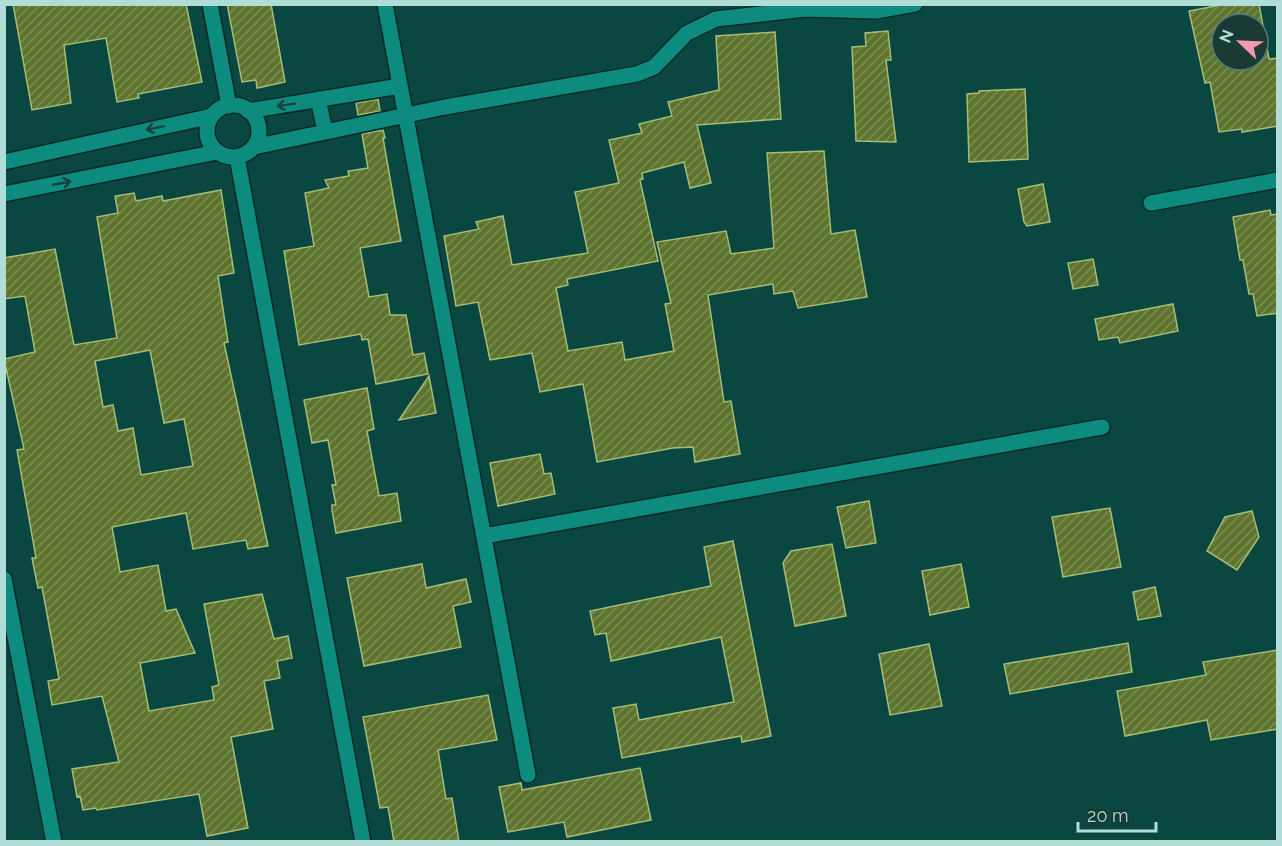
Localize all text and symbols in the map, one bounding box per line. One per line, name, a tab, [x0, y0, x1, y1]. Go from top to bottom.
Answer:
north arrow	[1210, 12, 1270, 72]
text: N	[1216, 27, 1238, 46]
one-way arrow	[277, 99, 297, 110]
one-way arrow	[146, 123, 165, 135]
one-way arrow	[52, 177, 71, 188]
scale bar	[1078, 795, 1156, 833]
text: 20 m	[1087, 805, 1129, 826]

